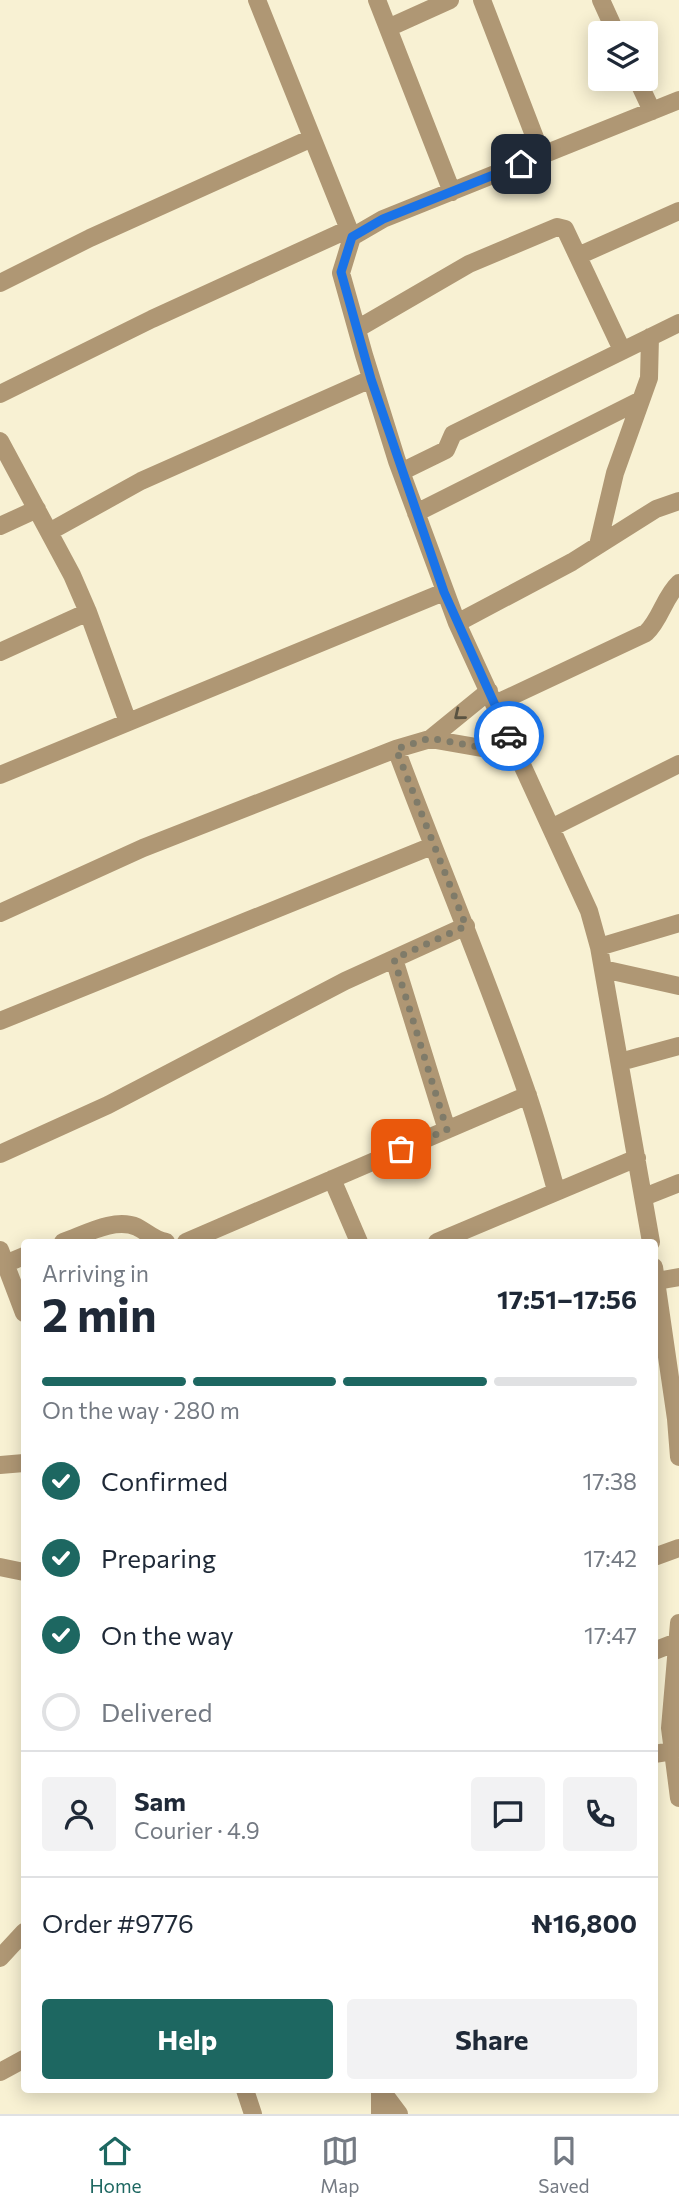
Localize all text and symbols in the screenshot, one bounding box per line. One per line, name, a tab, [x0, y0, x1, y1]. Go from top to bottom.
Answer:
map controls	[588, 21, 658, 91]
button: layers	[588, 21, 658, 91]
pin	[491, 134, 551, 194]
icon: home	[502, 145, 540, 183]
courier	[474, 701, 544, 771]
one-way arrow	[455, 707, 468, 719]
icon: car	[490, 717, 528, 755]
pin	[371, 1119, 431, 1179]
icon: bag	[382, 1130, 420, 1168]
text: Arriving in	[42, 1259, 149, 1287]
text: 17:51–17:56	[497, 1283, 637, 1314]
text: 2 min	[42, 1285, 157, 1341]
text: On the way · 280 m	[42, 1396, 240, 1424]
icon: check	[42, 1462, 80, 1500]
text: Confirmed	[101, 1465, 228, 1496]
text: 17:38	[583, 1467, 637, 1495]
icon: check	[42, 1539, 80, 1577]
text: Preparing	[101, 1542, 216, 1573]
text: 17:42	[583, 1544, 637, 1572]
icon: check	[42, 1616, 80, 1654]
text: On the way	[101, 1619, 234, 1650]
text: 17:47	[584, 1621, 637, 1649]
text: Delivered	[101, 1696, 212, 1727]
button: person	[42, 1777, 116, 1851]
button: chat	[471, 1777, 545, 1851]
button: phone	[563, 1777, 637, 1851]
text: Sam	[134, 1785, 186, 1816]
text: Courier · 4.9	[134, 1816, 260, 1844]
text: Order #9776	[42, 1907, 194, 1938]
text: ₦16,800	[531, 1907, 637, 1938]
button: Help	[42, 1999, 333, 2079]
button: Share	[347, 1999, 637, 2079]
tab: Home	[89, 2132, 142, 2197]
tab: Map	[320, 2132, 360, 2197]
tab: Saved	[538, 2132, 590, 2197]

